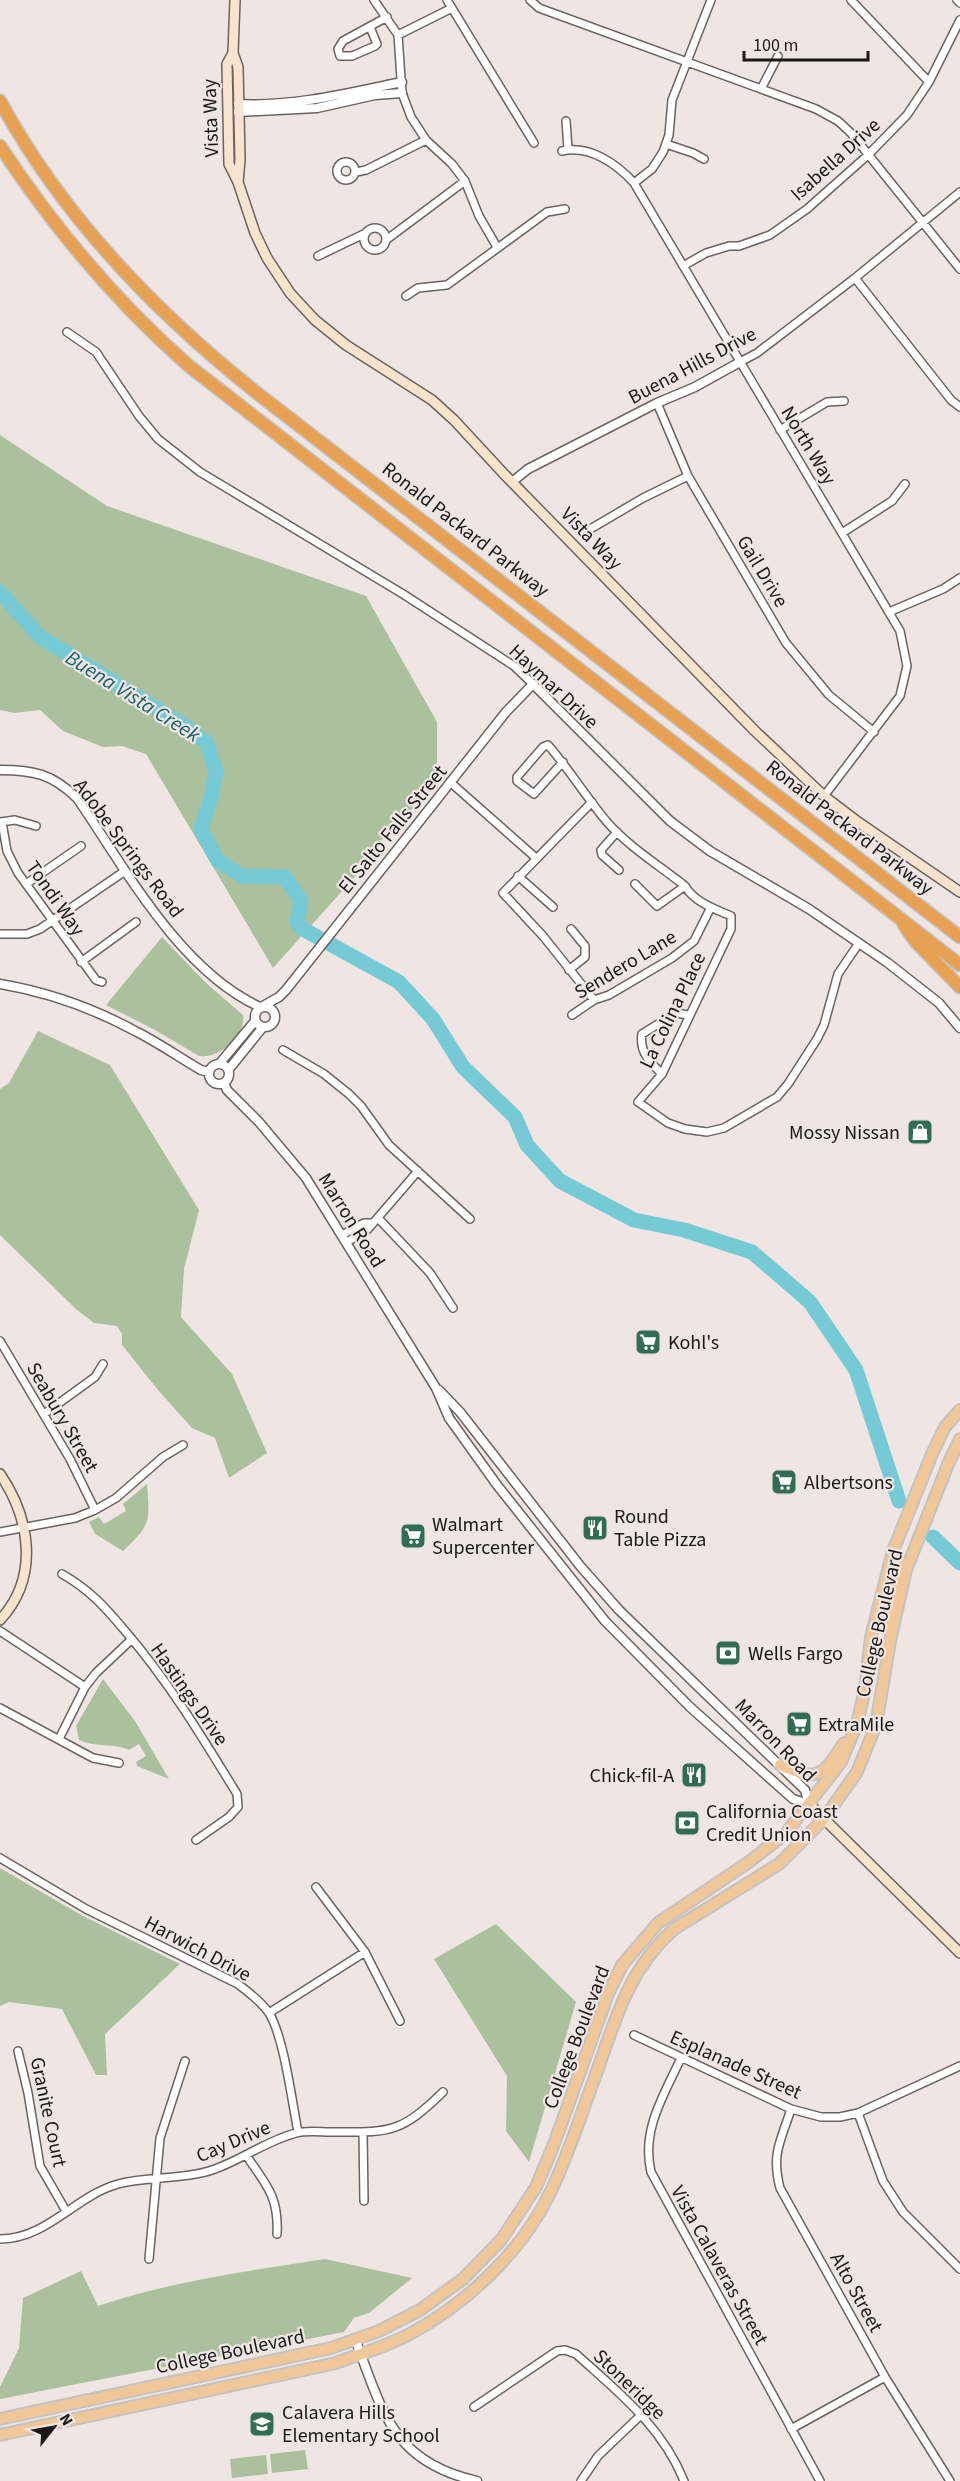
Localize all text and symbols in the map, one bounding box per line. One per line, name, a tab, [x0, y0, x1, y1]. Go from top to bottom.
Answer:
scale bar	[744, 24, 868, 62]
text: 100 m	[753, 33, 798, 58]
street label: Vista Way	[196, 78, 226, 158]
street label: Isabella Drive	[785, 112, 887, 208]
street label: Buena Hills Drive	[623, 320, 762, 411]
street label: North Way	[774, 401, 843, 491]
street label: Ronald Packard Parkway	[376, 455, 555, 604]
street label: Vista Way	[554, 501, 629, 577]
street label: Gail Drive	[730, 530, 795, 613]
street label: Haymar Drive	[502, 638, 604, 736]
water label: Buena Vista Creek	[60, 642, 207, 750]
street label: Ronald Packard Parkway	[760, 753, 939, 902]
street label: El Salto Falls Street	[332, 759, 454, 900]
street label: Adobe Springs Road	[67, 773, 190, 924]
street label: Tondi Way	[19, 855, 92, 942]
street label: Sendero Lane	[569, 923, 682, 1006]
street label: La Colina Place	[633, 948, 713, 1073]
shop icon: Mossy Nissan	[905, 1117, 935, 1147]
place label: Mossy Nissan	[789, 1119, 900, 1147]
street label: Marron Road	[311, 1168, 391, 1273]
supermarket icon: Kohl's	[633, 1327, 663, 1357]
place label: Kohl's	[668, 1329, 719, 1357]
street label: Seabury Street	[19, 1357, 105, 1478]
supermarket icon: Albertsons	[769, 1467, 799, 1497]
place label: Albertsons	[804, 1469, 893, 1497]
place label: Round Table Pizza	[614, 1503, 706, 1554]
place label: Walmart Supercenter	[432, 1511, 534, 1562]
restaurant icon: Round Table Pizza	[580, 1513, 610, 1543]
supermarket icon: Walmart Supercenter	[398, 1521, 428, 1551]
street label: College Boulevard	[849, 1546, 911, 1700]
street label: Hastings Drive	[143, 1638, 235, 1752]
bank icon: Wells Fargo	[713, 1638, 743, 1668]
place label: Wells Fargo	[748, 1640, 843, 1668]
street label: Marron Road	[728, 1692, 823, 1789]
supermarket icon: ExtraMile	[784, 1709, 814, 1739]
place label: ExtraMile	[818, 1711, 894, 1739]
restaurant icon: Chick-fil-A	[679, 1760, 709, 1790]
place label: Chick-fil-A	[589, 1762, 674, 1790]
place label: California Coast Credit Union	[706, 1798, 838, 1849]
bank icon: California Coast Credit Union	[672, 1808, 702, 1838]
street label: Harwich Drive	[139, 1909, 256, 1989]
street label: College Boulevard	[537, 1962, 617, 2113]
street label: Esplanade Street	[665, 2023, 806, 2107]
street label: Granite Court	[23, 2055, 73, 2170]
street label: Cay Drive	[192, 2114, 275, 2170]
street label: Vista Calaveras Street	[664, 2181, 775, 2351]
street label: Alto Street	[823, 2247, 890, 2338]
street label: College Boulevard	[153, 2323, 307, 2381]
street label: Stoneridge	[587, 2343, 672, 2426]
north arrow	[24, 2397, 84, 2457]
place label: Calavera Hills Elementary School	[282, 2399, 440, 2450]
school or university icon: Calavera Hills Elementary School	[247, 2409, 277, 2439]
text: N	[54, 2410, 78, 2430]

